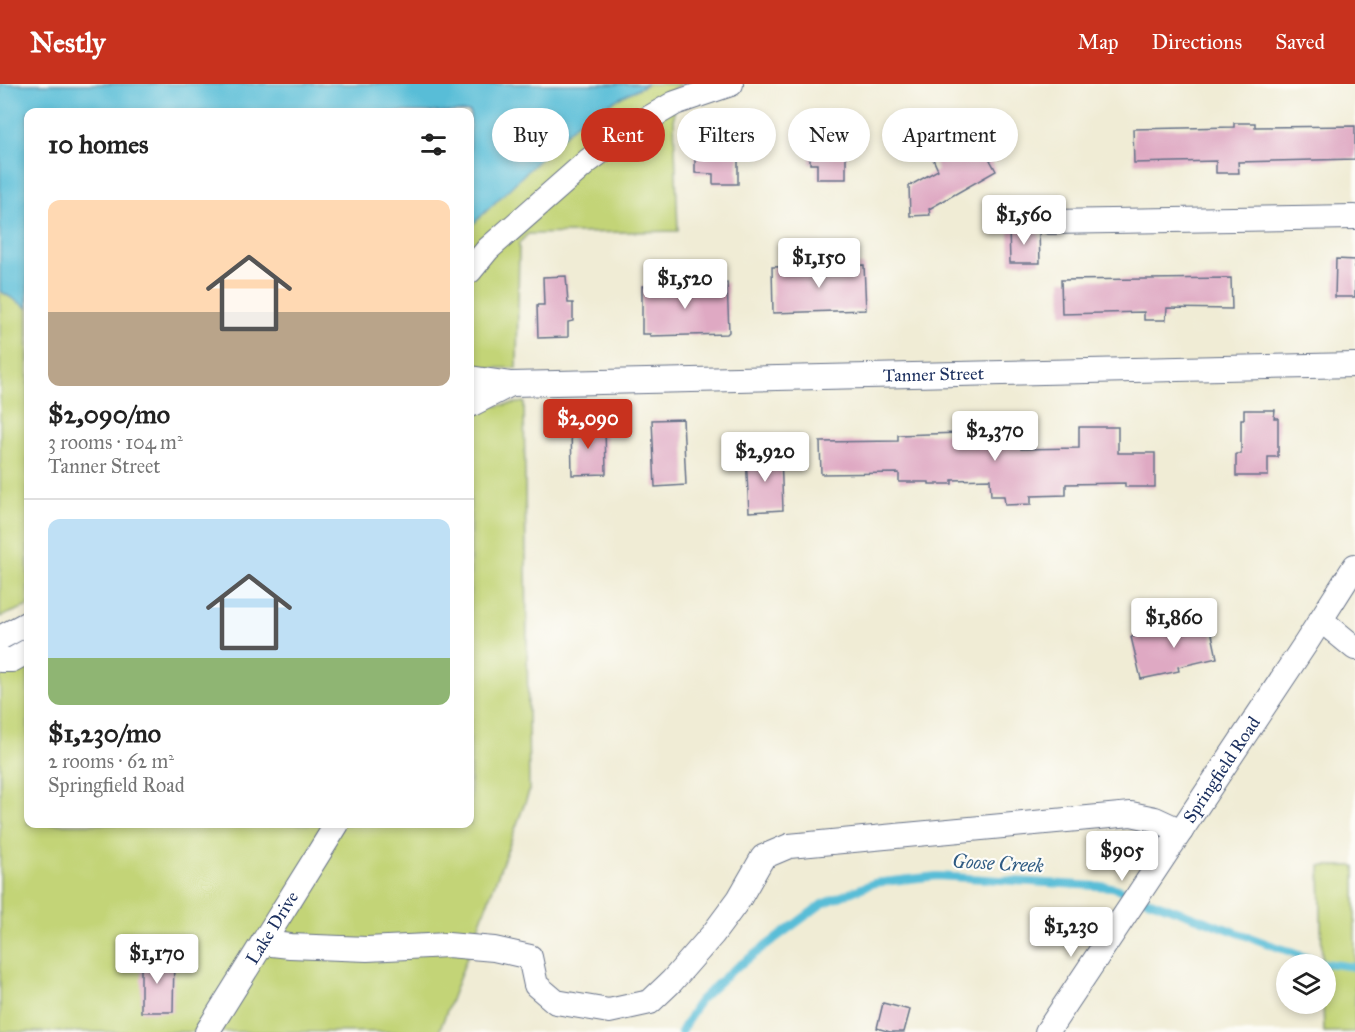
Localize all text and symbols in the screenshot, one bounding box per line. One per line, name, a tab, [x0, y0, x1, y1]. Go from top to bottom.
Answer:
text: Nestly	[30, 25, 105, 60]
text: Map	[1078, 29, 1119, 55]
text: Directions	[1152, 29, 1242, 55]
text: Saved	[1275, 29, 1325, 55]
chip: Buy	[492, 108, 569, 162]
chip: Rent	[581, 108, 665, 162]
chip: Filters	[677, 108, 776, 162]
chip: New	[788, 108, 870, 162]
chip: Apartment	[882, 108, 1018, 162]
text: 10 homes	[48, 128, 149, 160]
icon: filters	[417, 128, 450, 161]
pin: $1,560	[975, 195, 1073, 246]
text: $1,560	[996, 202, 1052, 226]
pin: $1,150	[770, 238, 868, 289]
icon: home	[195, 239, 303, 347]
text: $1,150	[792, 245, 846, 269]
pin: $1,520	[636, 259, 734, 310]
text: $1,520	[657, 266, 713, 290]
street label: Tanner Street	[883, 362, 985, 387]
text: $2,090/mo	[48, 398, 170, 430]
pin: $2,090	[539, 399, 637, 450]
text: $2,090	[557, 406, 619, 430]
pin: $2,370	[946, 411, 1044, 462]
text: $2,370	[966, 418, 1024, 442]
text: 3 rooms · 104 m²	[48, 430, 183, 454]
pin: $2,920	[716, 432, 814, 483]
text: $2,920	[735, 439, 795, 463]
text: Tanner Street	[48, 454, 160, 478]
icon: home	[195, 558, 303, 666]
pin: $1,860	[1125, 598, 1223, 649]
text: $1,860	[1145, 605, 1203, 629]
street label: Springfield Road	[1178, 712, 1265, 827]
text: $1,230/mo	[48, 717, 161, 749]
text: 2 rooms · 62 m²	[48, 749, 174, 773]
text: Springfield Road	[48, 773, 185, 797]
pin: $905	[1086, 831, 1158, 882]
text: $905	[1100, 838, 1144, 862]
water label: Goose Creek	[952, 849, 1045, 877]
street label: Lake Drive	[241, 887, 303, 968]
pin: $1,230	[1022, 907, 1120, 958]
text: $1,230	[1044, 914, 1098, 938]
pin: $1,170	[108, 934, 206, 985]
text: $1,170	[129, 941, 185, 965]
map controls	[1276, 954, 1336, 1014]
button: layers	[1276, 954, 1336, 1014]

